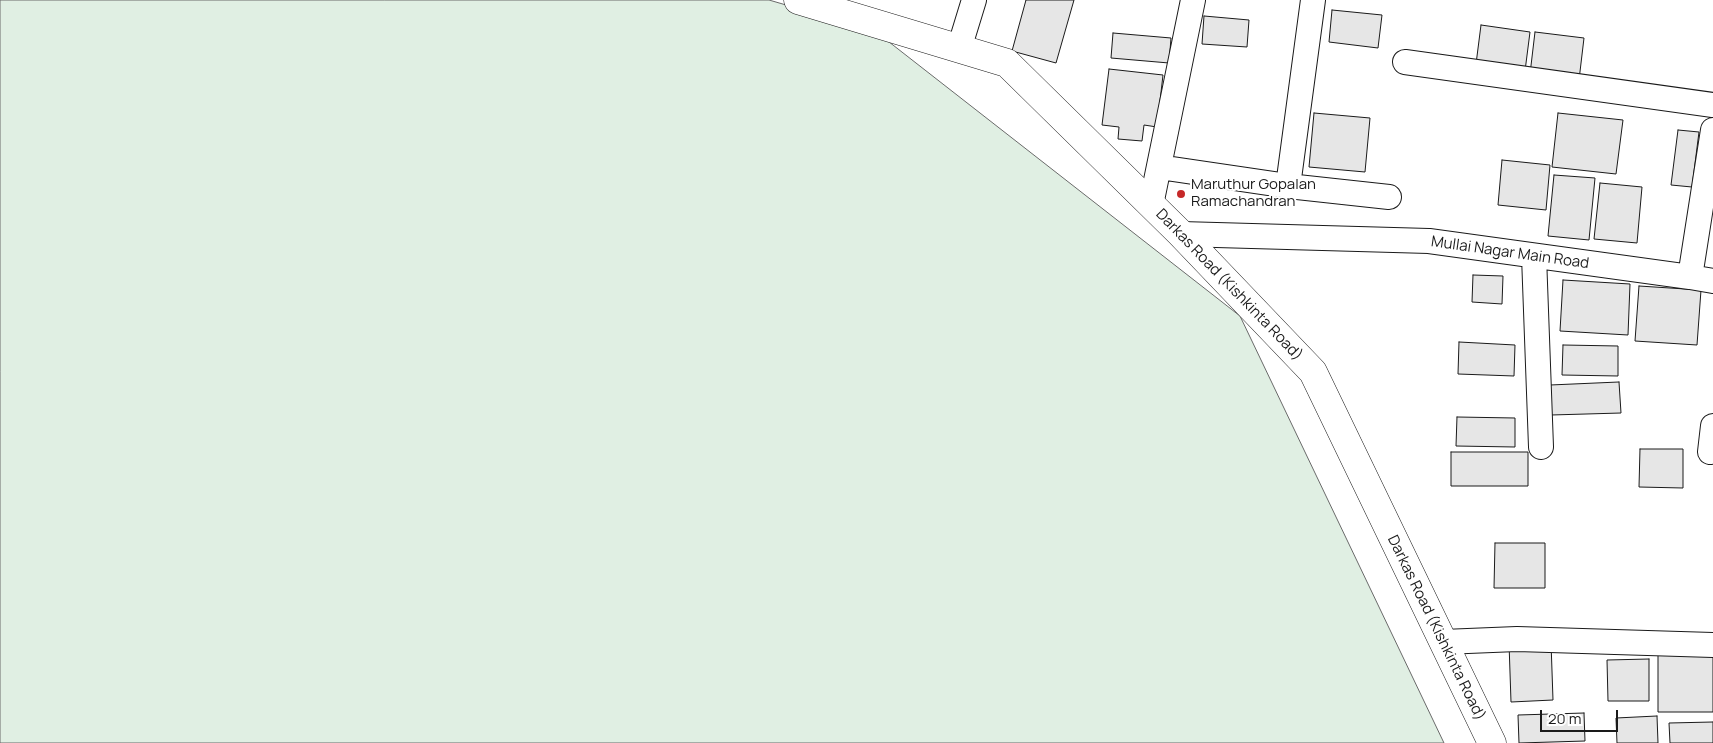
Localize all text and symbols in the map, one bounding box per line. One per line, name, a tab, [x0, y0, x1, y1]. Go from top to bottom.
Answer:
place label: Maruthur Gopalan Ramachandran	[1191, 176, 1316, 211]
marker: Maruthur Gopalan Ramachandran	[1175, 188, 1187, 200]
street label: Darkas Road (Kishkinta Road)	[1152, 205, 1306, 365]
street label: Mullai Nagar Main Road	[1430, 233, 1590, 273]
street label: Darkas Road (Kishkinta Road)	[1383, 533, 1489, 723]
scale bar	[1543, 700, 1620, 732]
text: 20 m	[1548, 708, 1581, 729]

